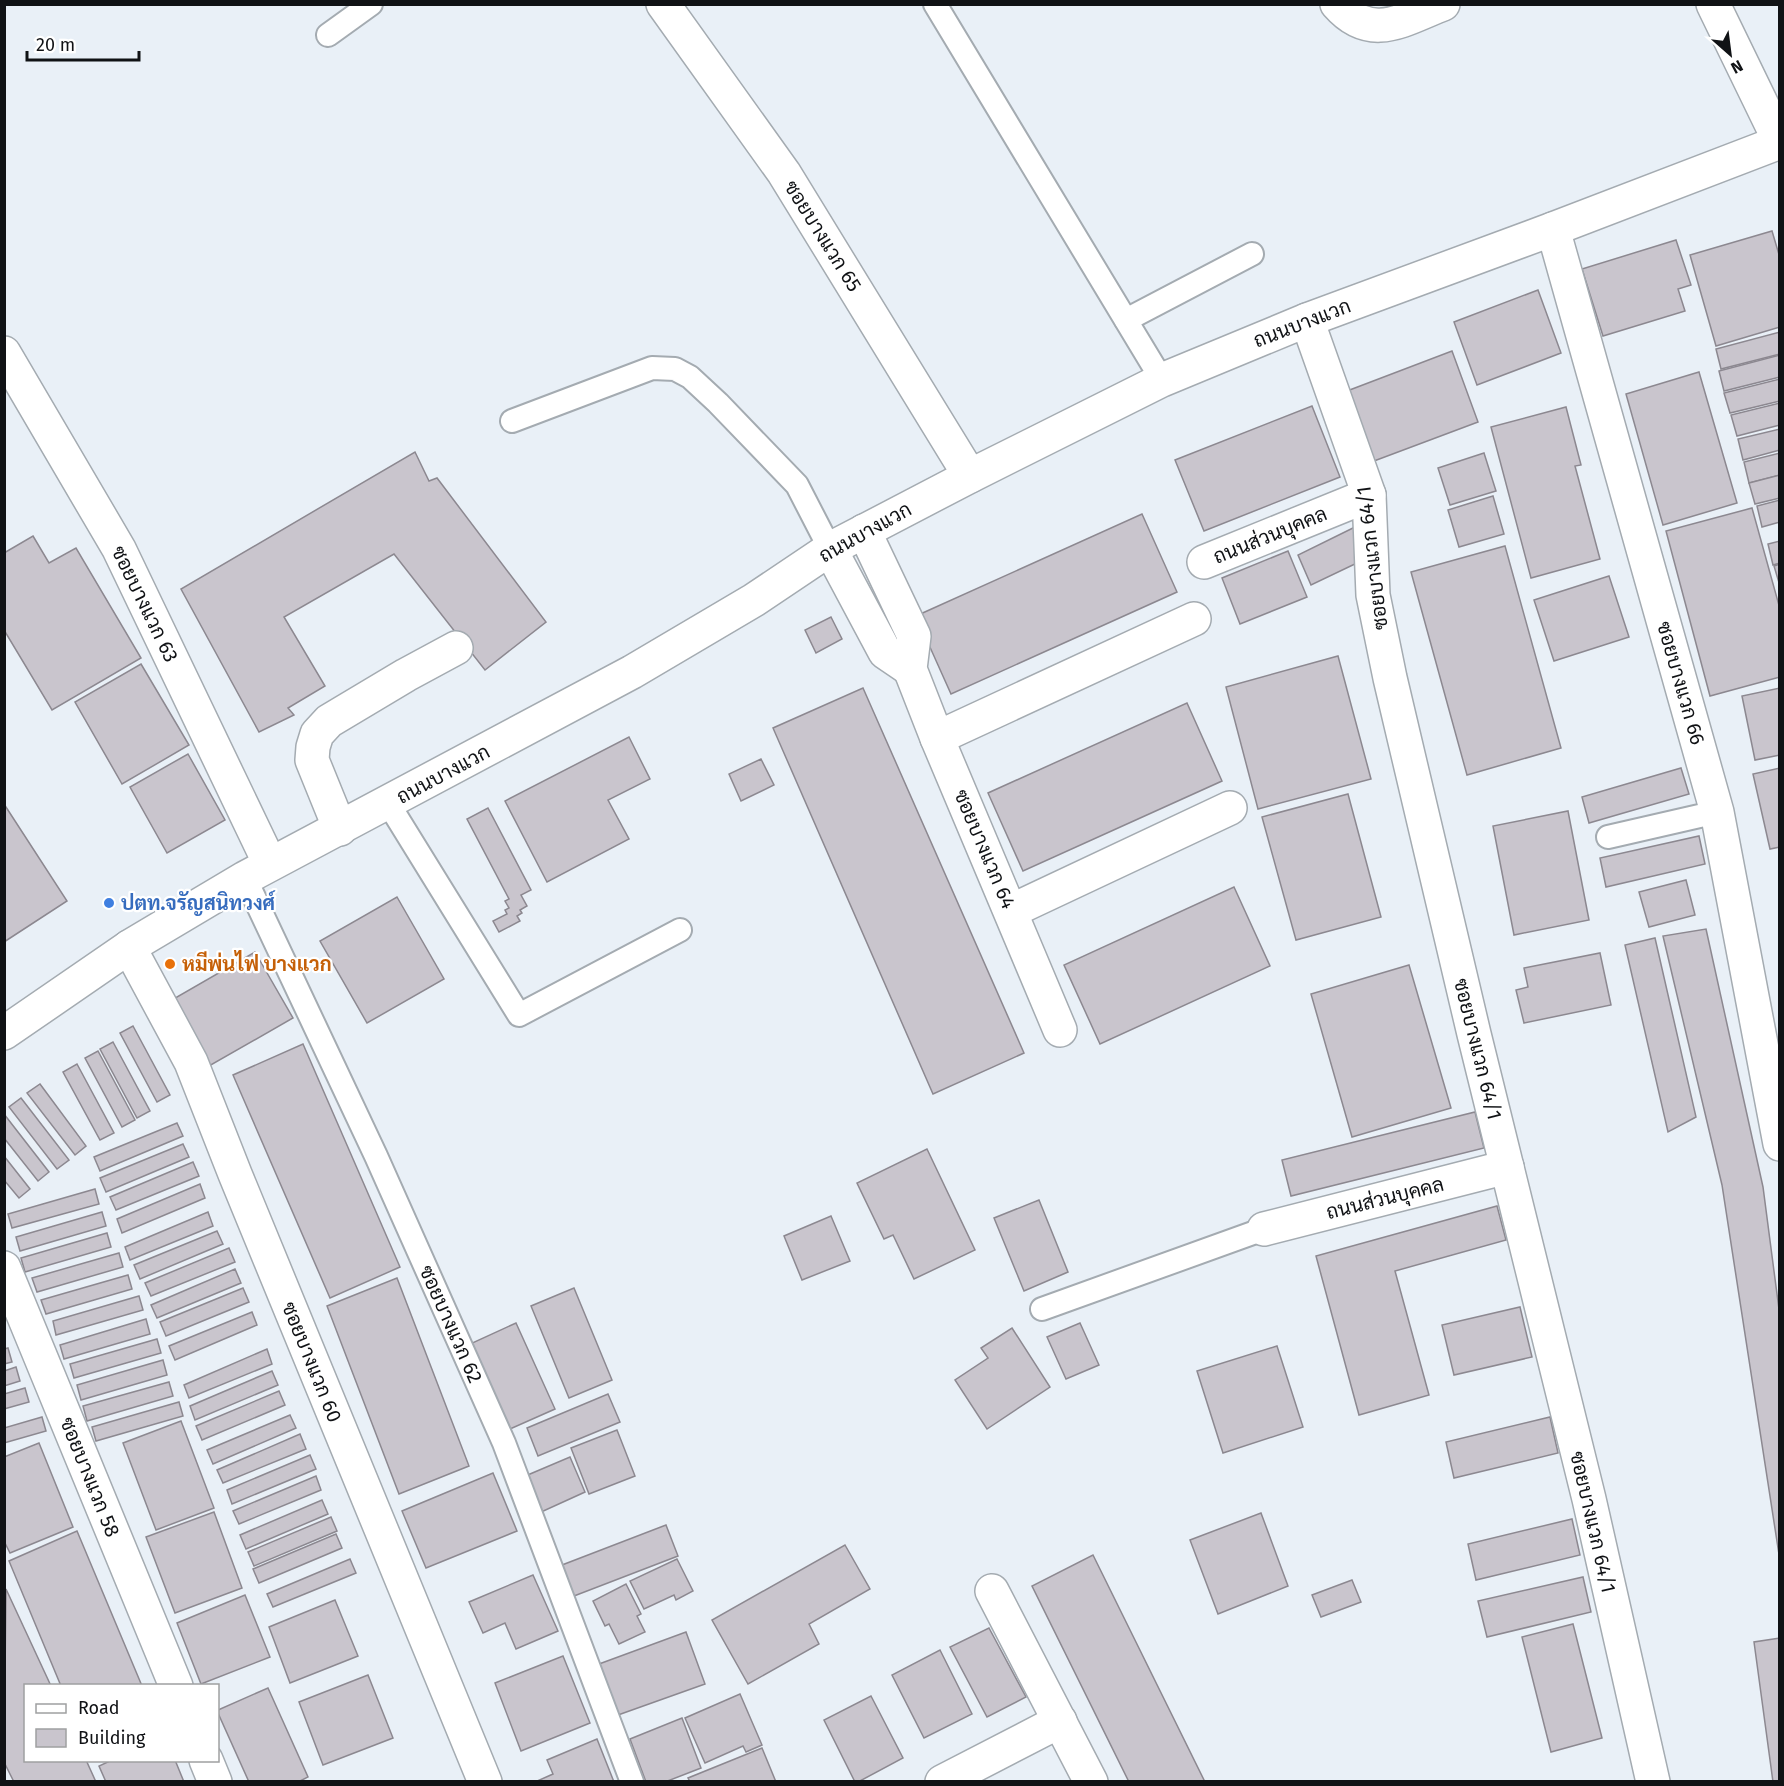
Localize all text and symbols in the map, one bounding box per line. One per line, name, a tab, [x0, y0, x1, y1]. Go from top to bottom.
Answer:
scale bar	[27, 24, 140, 62]
north arrow	[1700, 24, 1760, 84]
text: 20 m	[36, 34, 75, 56]
text: N	[1728, 56, 1746, 78]
street label: ซอยบางแวก 65	[779, 176, 867, 296]
street label: ถนนบางแวก	[1250, 293, 1354, 353]
street label: ซอยบางแวก 64/1	[1351, 485, 1393, 631]
street label: ถนนบางแวก	[815, 497, 915, 567]
street label: ถนนส่วนบุคคล	[1210, 501, 1331, 571]
street label: ซอยบางแวก 63	[107, 542, 183, 666]
street label: ซอยบางแวก 66	[1652, 619, 1710, 747]
street label: ถนนบางแวก	[392, 739, 494, 809]
street label: ซอยบางแวก 64	[949, 786, 1021, 913]
place label: ปตท.จรัญสนิทวงศ์	[121, 890, 276, 916]
marker: ปตท.จรัญสนิทวงศ์	[102, 896, 116, 910]
place label: หมีพ่นไฟ บางแวก	[182, 950, 332, 976]
marker: หมีพ่นไฟ บางแวก	[163, 957, 177, 971]
street label: ซอยบางแวก 64/1	[1449, 976, 1507, 1122]
street label: ถนนส่วนบุคคล	[1324, 1172, 1447, 1226]
street label: ซอยบางแวก 62	[414, 1262, 488, 1386]
street label: ซอยบางแวก 60	[277, 1298, 347, 1426]
street label: ซอยบางแวก 58	[55, 1414, 125, 1540]
street label: ซอยบางแวก 64/1	[1565, 1449, 1621, 1595]
legend	[24, 1684, 219, 1762]
text: Road	[78, 1697, 120, 1719]
text: Building	[78, 1727, 146, 1749]

